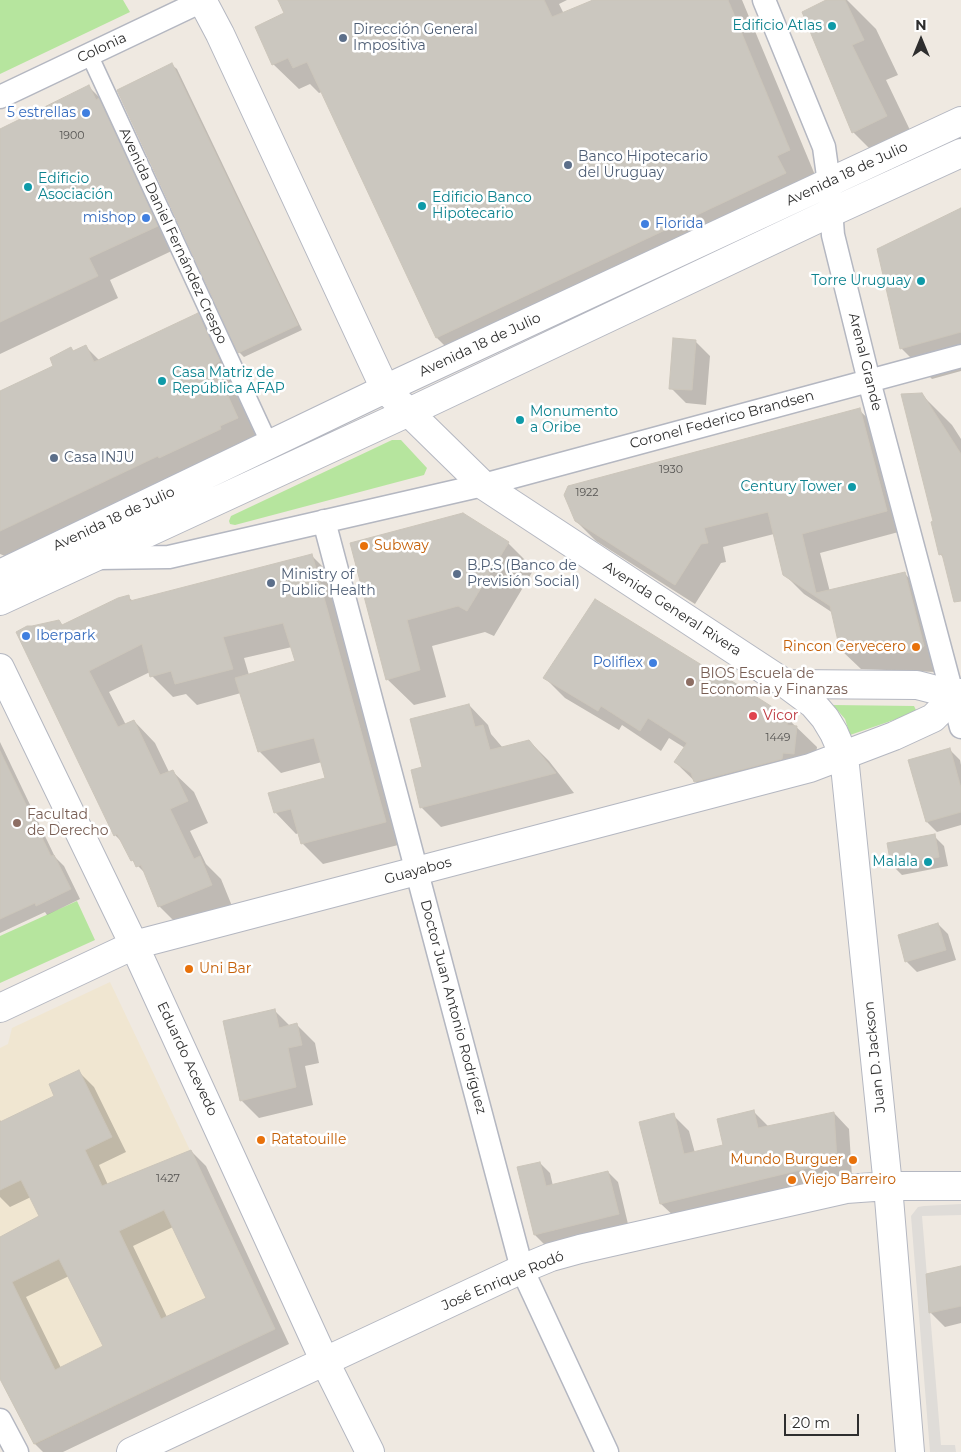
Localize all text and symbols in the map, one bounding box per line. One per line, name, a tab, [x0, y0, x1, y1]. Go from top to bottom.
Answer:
north arrow	[896, 15, 946, 65]
text: N	[915, 16, 927, 34]
place label: Edificio Atlas	[733, 18, 822, 34]
marker: Edificio Atlas	[826, 20, 838, 32]
place label: Dirección General Impositiva	[353, 22, 478, 54]
street label: Colonia	[75, 29, 129, 67]
marker: Dirección General Impositiva	[337, 32, 349, 44]
place label: 5 estrellas	[7, 105, 76, 121]
marker: 5 estrellas	[80, 107, 92, 119]
street label: Avenida Daniel Fernández Crespo	[115, 125, 231, 347]
house number: 1900	[59, 129, 85, 143]
street label: Avenida 18 de Julio	[784, 138, 910, 210]
place label: Banco Hipotecario del Uruguay	[578, 149, 708, 182]
marker: Banco Hipotecario del Uruguay	[562, 159, 574, 171]
place label: Edificio Asociación	[38, 171, 113, 203]
marker: Edificio Asociación	[22, 181, 34, 193]
place label: Edificio Banco Hipotecario	[432, 190, 532, 222]
marker: Edificio Banco Hipotecario	[416, 200, 428, 212]
place label: mishop	[83, 210, 136, 226]
marker: mishop	[140, 212, 152, 224]
place label: Florida	[655, 216, 703, 232]
marker: Florida	[639, 218, 651, 230]
place label: Torre Uruguay	[811, 273, 911, 289]
marker: Torre Uruguay	[915, 275, 927, 287]
street label: Avenida 18 de Julio	[417, 309, 543, 381]
street label: Arenal Grande	[845, 311, 885, 413]
place label: Casa Matriz de República AFAP	[172, 365, 285, 398]
marker: Casa Matriz de República AFAP	[156, 375, 168, 387]
street label: Coronel Federico Brandsen	[628, 387, 816, 453]
place label: Monumento a Oribe	[530, 404, 618, 437]
marker: Monumento a Oribe	[514, 414, 526, 426]
place label: Casa INJU	[64, 450, 135, 466]
marker: Casa INJU	[48, 452, 60, 464]
house number: 1930	[659, 463, 683, 477]
place label: Century Tower	[741, 479, 842, 495]
marker: Century Tower	[846, 481, 858, 493]
street label: Avenida 18 de Julio	[51, 483, 177, 555]
house number: 1922	[575, 486, 599, 500]
place label: Subway	[374, 538, 429, 554]
marker: Subway	[358, 540, 370, 552]
place label: B.P.S (Banco de Previsión Social)	[467, 558, 580, 590]
street label: Avenida General Rivera	[600, 558, 744, 660]
place label: Ministry of Public Health	[281, 567, 376, 600]
marker: B.P.S (Banco de Previsión Social)	[451, 568, 463, 580]
marker: Ministry of Public Health	[265, 577, 277, 589]
place label: Iberpark	[36, 628, 95, 644]
marker: Iberpark	[20, 630, 32, 642]
place label: Rincon Cervecero	[783, 639, 906, 655]
marker: Rincon Cervecero	[910, 641, 922, 653]
place label: Poliflex	[593, 655, 643, 671]
marker: Poliflex	[647, 657, 659, 669]
place label: BIOS Escuela de Economia y Finanzas	[700, 666, 848, 699]
marker: BIOS Escuela de Economia y Finanzas	[684, 676, 696, 688]
place label: Vicor	[763, 708, 798, 724]
marker: Vicor	[747, 710, 759, 722]
house number: 1449	[765, 731, 791, 745]
place label: Facultad de Derecho	[27, 807, 109, 840]
marker: Facultad de Derecho	[11, 817, 23, 829]
street label: Guayabos	[383, 854, 453, 888]
place label: Malala	[872, 854, 918, 870]
marker: Malala	[922, 856, 934, 868]
street label: Doctor Juan Antonio Rodríguez	[416, 898, 490, 1116]
place label: Uni Bar	[199, 961, 251, 977]
marker: Uni Bar	[183, 963, 195, 975]
street label: Eduardo Acevedo	[153, 999, 221, 1119]
street label: Juan D. Jackson	[861, 1000, 889, 1114]
place label: Ratatouille	[271, 1132, 346, 1148]
marker: Ratatouille	[255, 1134, 267, 1146]
place label: Mundo Burguer	[730, 1152, 843, 1168]
marker: Mundo Burguer	[847, 1154, 859, 1166]
house number: 1427	[156, 1172, 180, 1186]
place label: Viejo Barreiro	[802, 1172, 896, 1188]
marker: Viejo Barreiro	[786, 1174, 798, 1186]
street label: José Enrique Rodó	[439, 1248, 567, 1314]
scale bar	[786, 1404, 861, 1436]
text: 20 m	[792, 1413, 830, 1432]

